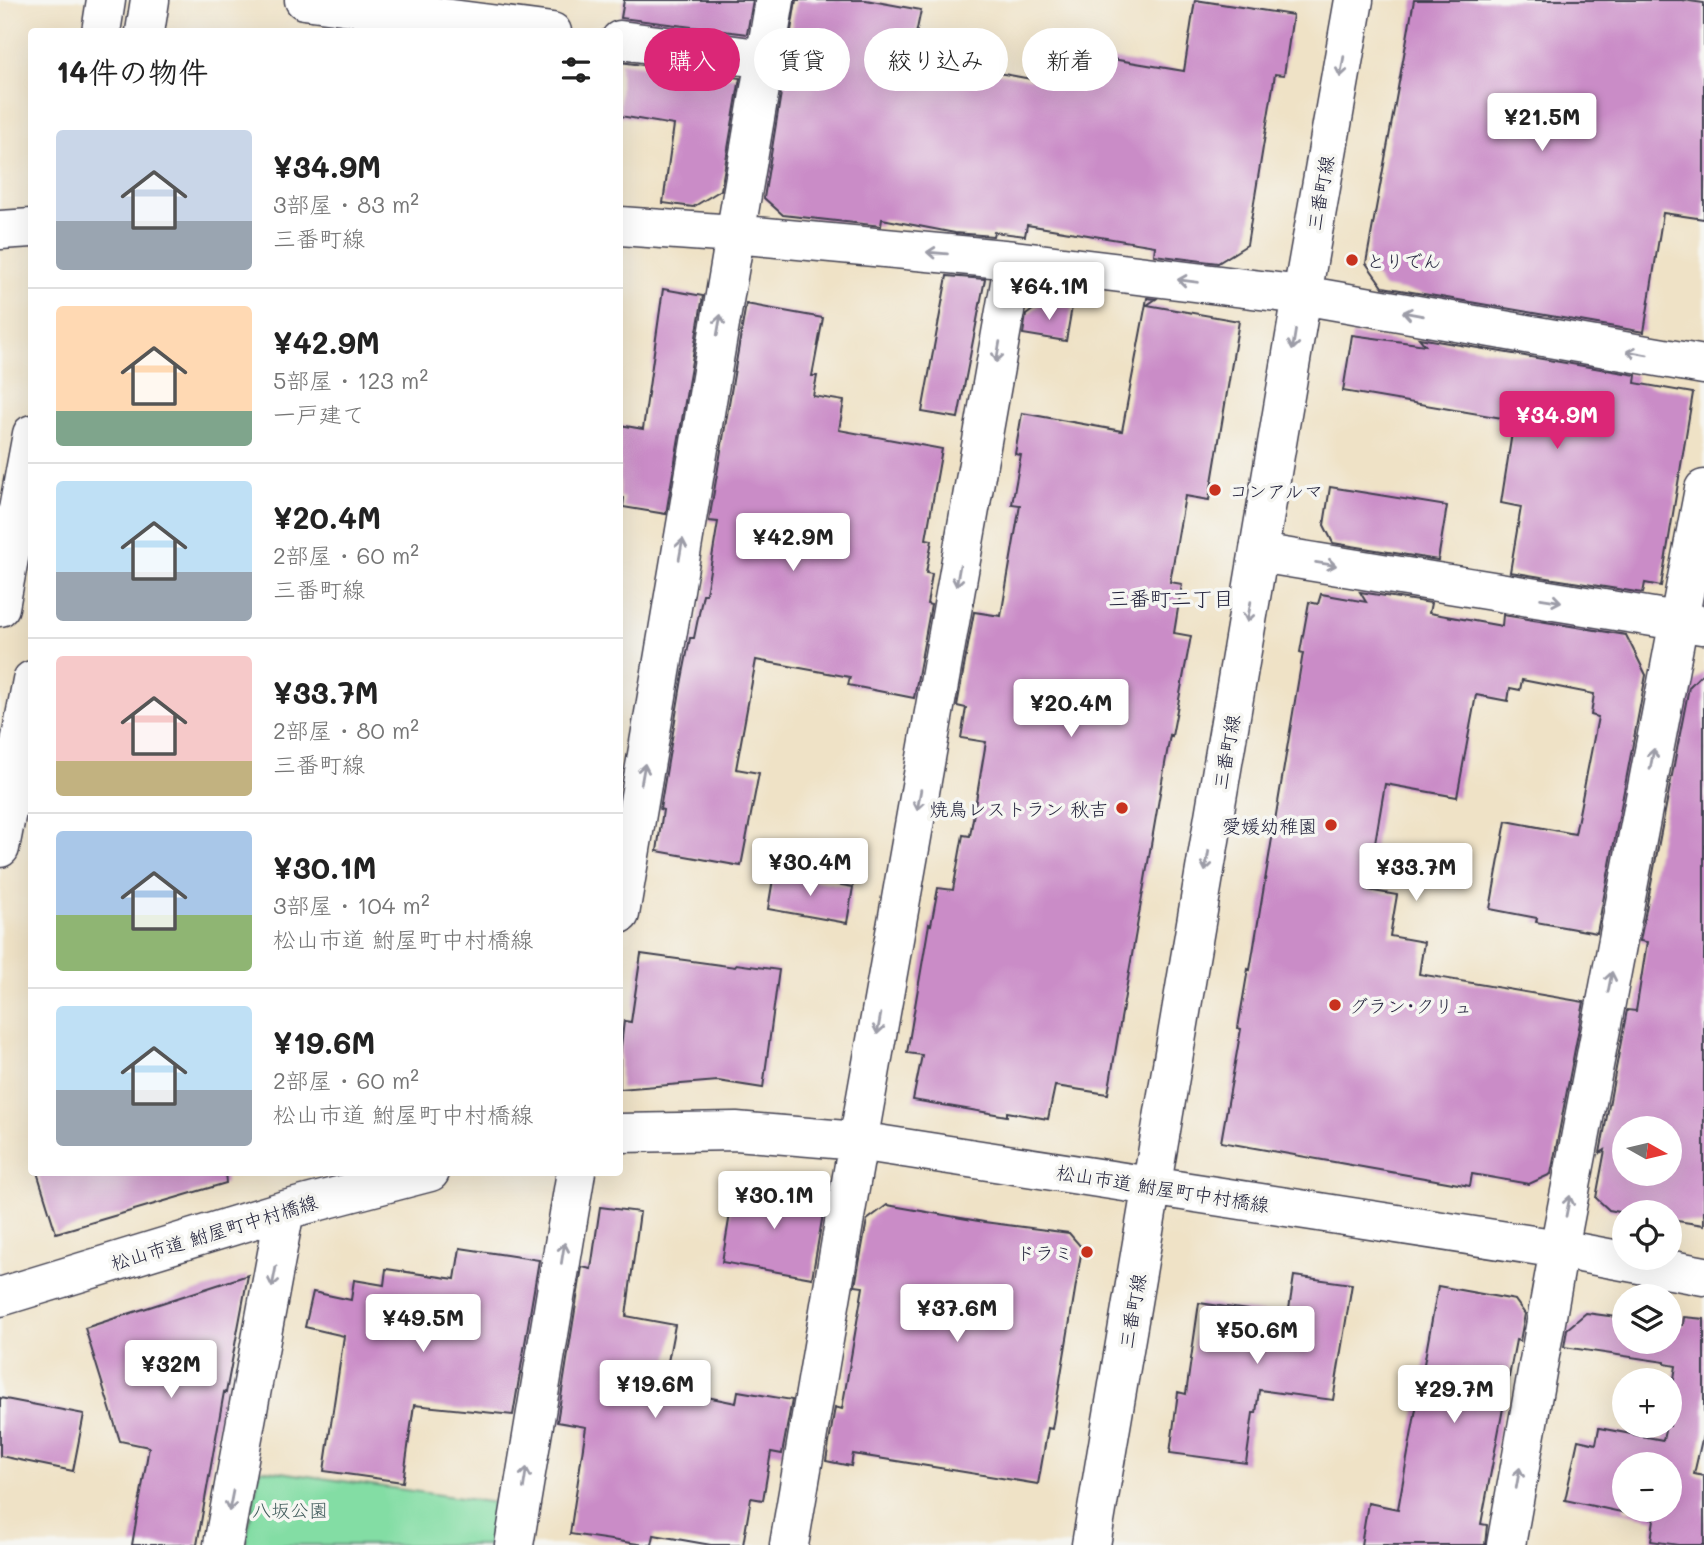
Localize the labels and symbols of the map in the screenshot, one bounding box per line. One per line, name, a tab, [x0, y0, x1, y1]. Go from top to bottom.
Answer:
one-way arrow	[1335, 55, 1348, 78]
pin: ¥21.5M	[1485, 94, 1599, 153]
street label: 三番町線	[1301, 153, 1339, 233]
one-way arrow	[926, 246, 949, 259]
place label: とりでん	[1366, 248, 1442, 273]
marker: とりでん	[1344, 252, 1360, 268]
pin: ¥64.1M	[992, 262, 1106, 322]
one-way arrow	[1177, 275, 1199, 288]
one-way arrow	[1402, 307, 1425, 320]
one-way arrow	[713, 314, 726, 337]
one-way arrow	[1287, 328, 1300, 350]
one-way arrow	[991, 340, 1004, 363]
one-way arrow	[1626, 346, 1649, 359]
pin: ¥34.9M	[1500, 392, 1614, 451]
place label: コンアルマ	[1229, 478, 1323, 503]
marker: コンアルマ	[1207, 482, 1223, 498]
pin: ¥42.9M	[736, 514, 850, 573]
one-way arrow	[675, 539, 688, 561]
one-way arrow	[1314, 558, 1337, 571]
one-way arrow	[951, 564, 965, 587]
district label: 三番町二丁目	[1108, 584, 1234, 611]
one-way arrow	[1539, 594, 1562, 607]
one-way arrow	[1242, 600, 1255, 623]
pin: ¥20.4M	[1014, 680, 1128, 739]
street label: 三番町線	[1207, 712, 1245, 792]
one-way arrow	[1645, 748, 1659, 771]
one-way arrow	[637, 763, 650, 786]
one-way arrow	[912, 788, 925, 811]
place label: 焼鳥レストラン 秋吉	[929, 796, 1108, 821]
marker: 焼鳥レストラン 秋吉	[1114, 800, 1130, 816]
place label: 愛媛幼稚園	[1222, 813, 1317, 838]
marker: 愛媛幼稚園	[1323, 817, 1339, 833]
pin: ¥30.4M	[753, 838, 867, 898]
pin: ¥33.7M	[1359, 844, 1473, 903]
one-way arrow	[1200, 849, 1213, 872]
one-way arrow	[1603, 971, 1617, 994]
place label: グラン･クリュ	[1349, 993, 1473, 1018]
marker: グラン･クリュ	[1327, 997, 1343, 1013]
one-way arrow	[872, 1012, 885, 1035]
north arrow	[1612, 1116, 1682, 1186]
street label: 松山市道 鮒屋町中村橋線	[1055, 1159, 1271, 1217]
pin: ¥30.1M	[717, 1172, 831, 1231]
street label: 松山市道 鮒屋町中村橋線	[107, 1189, 321, 1275]
one-way arrow	[1561, 1195, 1575, 1218]
place label: ドラミ	[1016, 1240, 1073, 1265]
one-way arrow	[557, 1242, 570, 1265]
marker: ドラミ	[1079, 1244, 1095, 1260]
one-way arrow	[266, 1265, 280, 1288]
street label: 三番町線	[1113, 1271, 1151, 1351]
pin: ¥37.6M	[900, 1284, 1014, 1344]
pin: ¥49.5M	[366, 1294, 480, 1354]
pin: ¥50.6M	[1200, 1306, 1314, 1366]
pin: ¥32M	[130, 1340, 212, 1400]
pin: ¥19.6M	[598, 1360, 712, 1420]
pin: ¥29.7M	[1397, 1366, 1511, 1425]
one-way arrow	[519, 1467, 532, 1490]
one-way arrow	[1512, 1467, 1525, 1490]
one-way arrow	[224, 1489, 238, 1512]
park label: 八坂公園	[252, 1497, 328, 1522]

